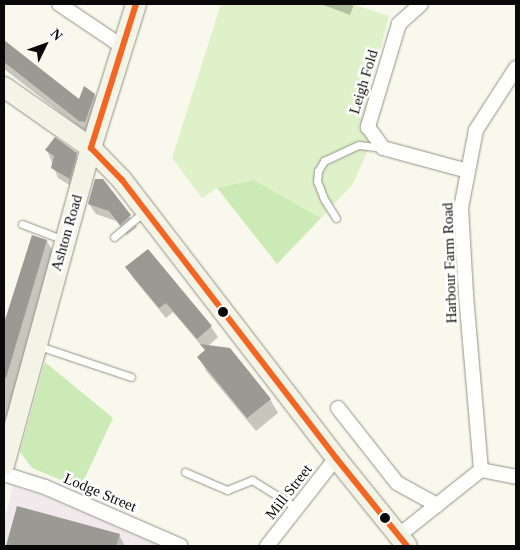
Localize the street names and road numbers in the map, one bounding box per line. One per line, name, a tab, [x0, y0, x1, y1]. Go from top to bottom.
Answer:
street label: Leigh Fold	[346, 48, 382, 116]
street label: Ashton Road	[47, 193, 87, 273]
street label: Harbour Farm Road	[439, 202, 461, 324]
street label: Mill Street	[262, 461, 316, 523]
street label: Lodge Street	[61, 470, 139, 516]

